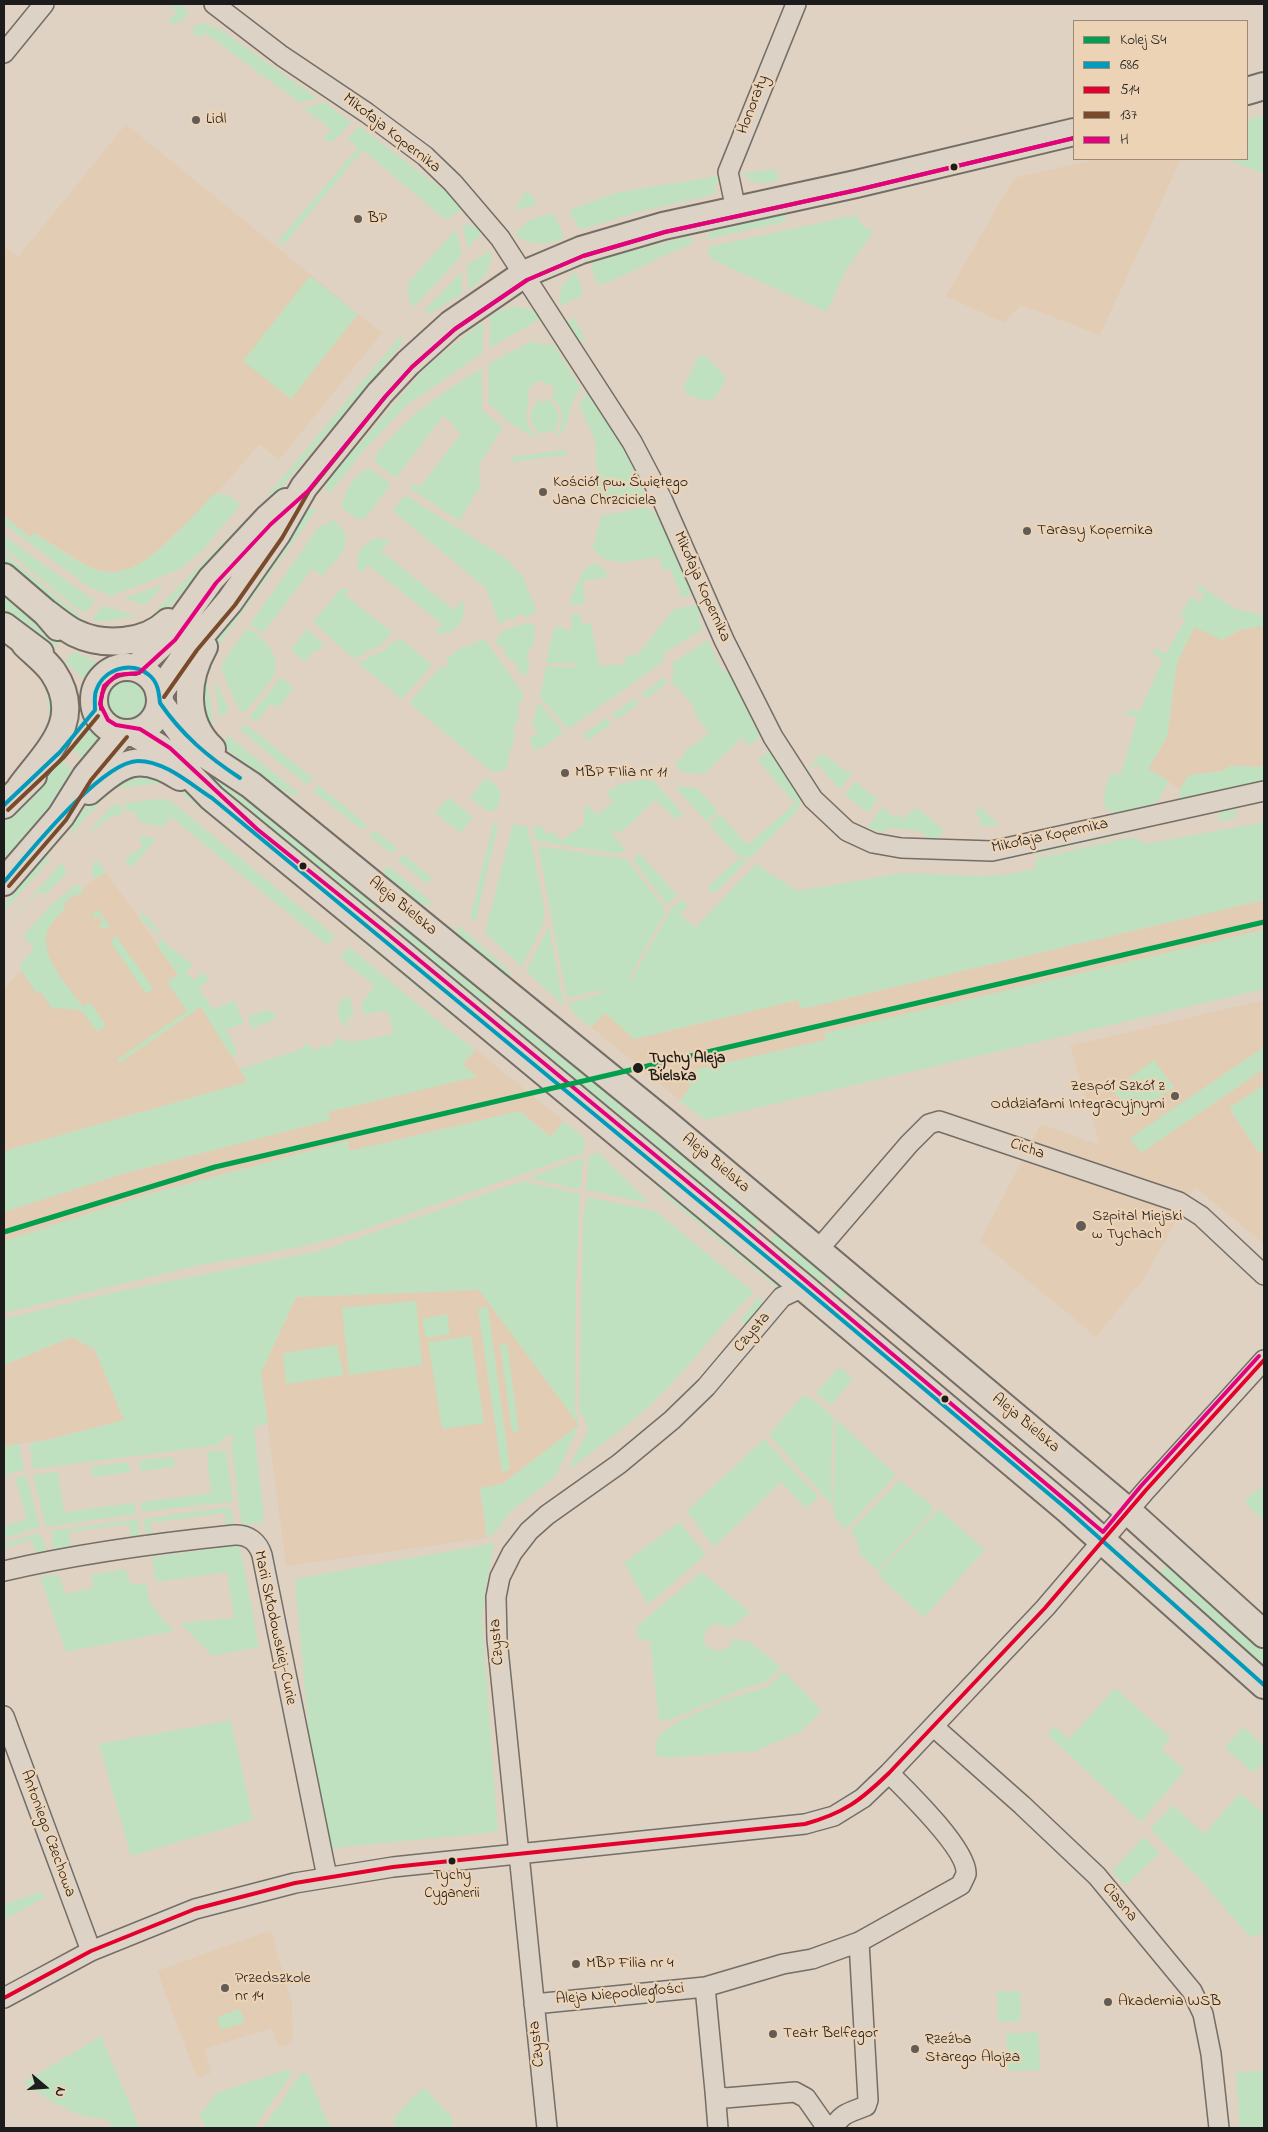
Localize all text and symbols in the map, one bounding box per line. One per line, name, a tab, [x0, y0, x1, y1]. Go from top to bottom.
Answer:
legend	[1073, 20, 1248, 160]
text: Kolej S4	[1120, 29, 1166, 51]
text: 686	[1120, 54, 1139, 76]
street label: Honoraty	[734, 73, 774, 137]
text: 514	[1120, 79, 1140, 101]
street label: Mikołaja Kopernika	[338, 90, 444, 178]
text: 137	[1120, 104, 1137, 126]
place label: Lidl	[206, 110, 226, 130]
marker: Lidl	[190, 114, 202, 126]
text: H	[1120, 129, 1129, 151]
unlabelled marker	[949, 162, 959, 172]
place label: BP	[368, 209, 387, 229]
marker: BP	[352, 213, 364, 225]
place label: Kościół pw. Świętego Jana Chrzciciela	[553, 473, 688, 511]
marker: Kościół pw. Świętego Jana Chrzciciela	[537, 486, 549, 498]
place label: Tarasy Kopernika	[1037, 521, 1153, 541]
marker: Tarasy Kopernika	[1021, 525, 1033, 537]
street label: Mikołaja Kopernika	[668, 529, 734, 645]
place label: MBP FIlia nr 11	[575, 763, 667, 783]
marker: MBP FIlia nr 11	[559, 767, 571, 779]
street label: Mikołaja Kopernika	[990, 815, 1110, 859]
unlabelled marker	[298, 861, 308, 871]
street label: Aleja Bielska	[364, 873, 440, 941]
place label: Tychy Aleja Bielska	[649, 1049, 725, 1087]
marker: Tychy Aleja Bielska	[631, 1061, 645, 1075]
place label: Zespół Szkół z Oddziałami Integracyjnymi	[990, 1077, 1165, 1115]
marker: Zespół Szkół z Oddziałami Integracyjnymi	[1169, 1090, 1181, 1102]
street label: Aleja Bielska	[677, 1130, 753, 1198]
street label: Cicha	[1007, 1135, 1047, 1165]
place label: Szpital Miejski w Tychach	[1092, 1207, 1182, 1245]
marker: Szpital Miejski w Tychach	[1074, 1219, 1088, 1233]
street label: Czysta	[731, 1309, 775, 1357]
street label: Aleja Bielska	[987, 1390, 1063, 1458]
unlabelled marker	[940, 1394, 950, 1404]
street label: Marii Skłodowskiej-Curie	[248, 1549, 300, 1707]
street label: Czysta	[487, 1618, 509, 1666]
street label: Antoniego Czechowa	[15, 1768, 79, 1900]
marker: Tychy Cyganerii	[447, 1856, 457, 1866]
place label: Tychy Cyganerii	[424, 1868, 480, 1903]
street label: Ciasna	[1097, 1880, 1141, 1926]
place label: MBP Filia nr 4	[586, 1954, 674, 1974]
marker: MBP Filia nr 4	[570, 1958, 582, 1970]
place label: Przedszkole nr 14	[235, 1969, 311, 2007]
street label: Aleja Niepodległości	[555, 1980, 685, 2010]
marker: Przedszkole nr 14	[219, 1982, 231, 1994]
place label: Akademia WSB	[1118, 1992, 1221, 2012]
marker: Akademia WSB	[1102, 1996, 1114, 2008]
street label: Czysta	[526, 2020, 550, 2068]
place label: Teatr Belfegor	[783, 2024, 878, 2044]
marker: Teatr Belfegor	[767, 2028, 779, 2040]
place label: Rzeźba Starego Alojza	[925, 2030, 1020, 2068]
marker: Rzeźba Starego Alojza	[909, 2043, 921, 2055]
north arrow	[20, 2062, 70, 2112]
text: N	[48, 2084, 71, 2100]

